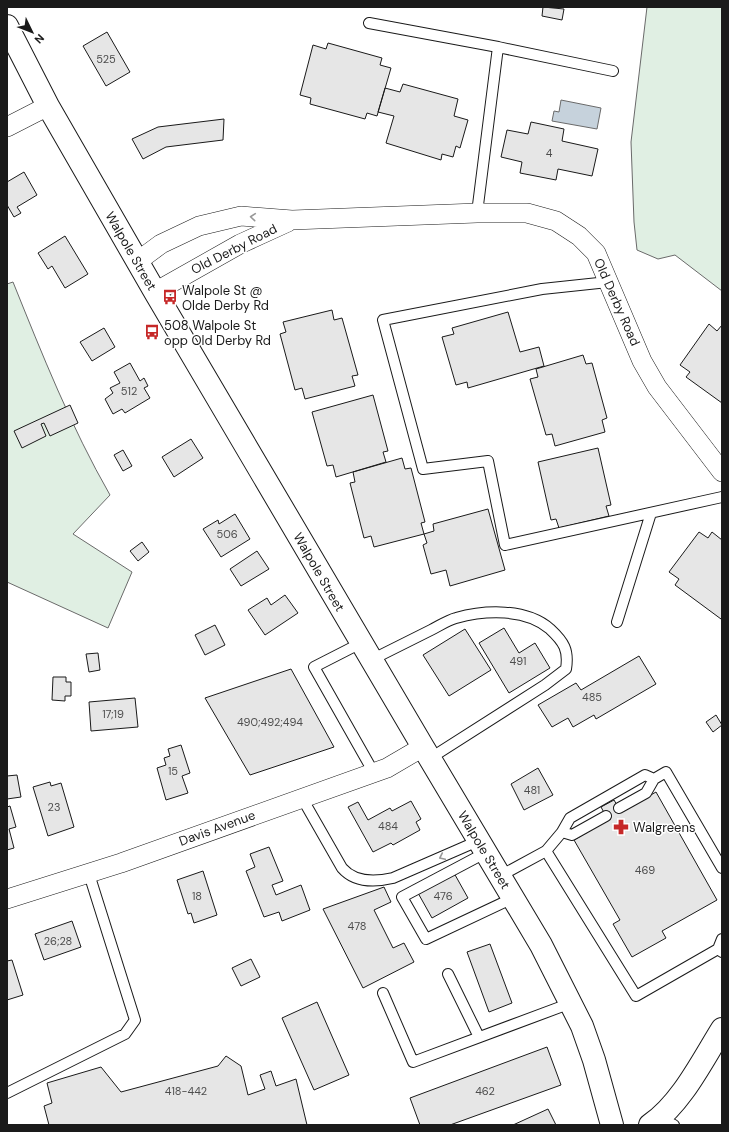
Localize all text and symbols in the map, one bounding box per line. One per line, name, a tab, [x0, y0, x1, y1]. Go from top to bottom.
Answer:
north arrow	[12, 12, 52, 52]
text: N	[31, 31, 47, 47]
house number: 525	[96, 52, 116, 66]
house number: 4	[546, 146, 553, 160]
street label: Walpole Street	[102, 208, 160, 294]
one-way arrow	[250, 213, 256, 222]
street label: Old Derby Road	[188, 220, 280, 278]
street label: Old Derby Road	[590, 255, 644, 349]
place label: Walpole St @ Olde Derby Rd	[182, 282, 269, 314]
bus stop icon: Walpole St @ Olde Derby Rd	[161, 288, 179, 306]
place label: 508 Walpole St opp Old Derby Rd	[164, 317, 271, 349]
bus stop icon: 508 Walpole St opp Old Derby Rd	[143, 323, 161, 341]
house number: 512	[121, 384, 137, 398]
house number: 506	[216, 527, 238, 541]
street label: Walpole Street	[290, 529, 348, 615]
house number: 491	[510, 654, 526, 668]
house number: 485	[582, 690, 602, 704]
house number: 17;19	[102, 707, 124, 721]
house number: 490;492;494	[237, 715, 303, 729]
house number: 15	[168, 764, 178, 778]
house number: 481	[524, 783, 540, 797]
house number: 23	[48, 800, 60, 814]
street label: Davis Avenue	[177, 806, 257, 850]
street label: Walpole Street	[454, 808, 514, 892]
pharmacy icon: Walgreens	[612, 818, 630, 836]
house number: 484	[378, 819, 398, 833]
place label: Walgreens	[633, 819, 696, 836]
one-way arrow	[439, 852, 447, 860]
house number: 469	[635, 863, 655, 877]
house number: 18	[192, 889, 202, 903]
house number: 476	[433, 889, 453, 903]
house number: 478	[347, 919, 367, 933]
house number: 26;28	[44, 934, 72, 948]
house number: 418-442	[165, 1084, 207, 1098]
house number: 462	[475, 1084, 495, 1098]

